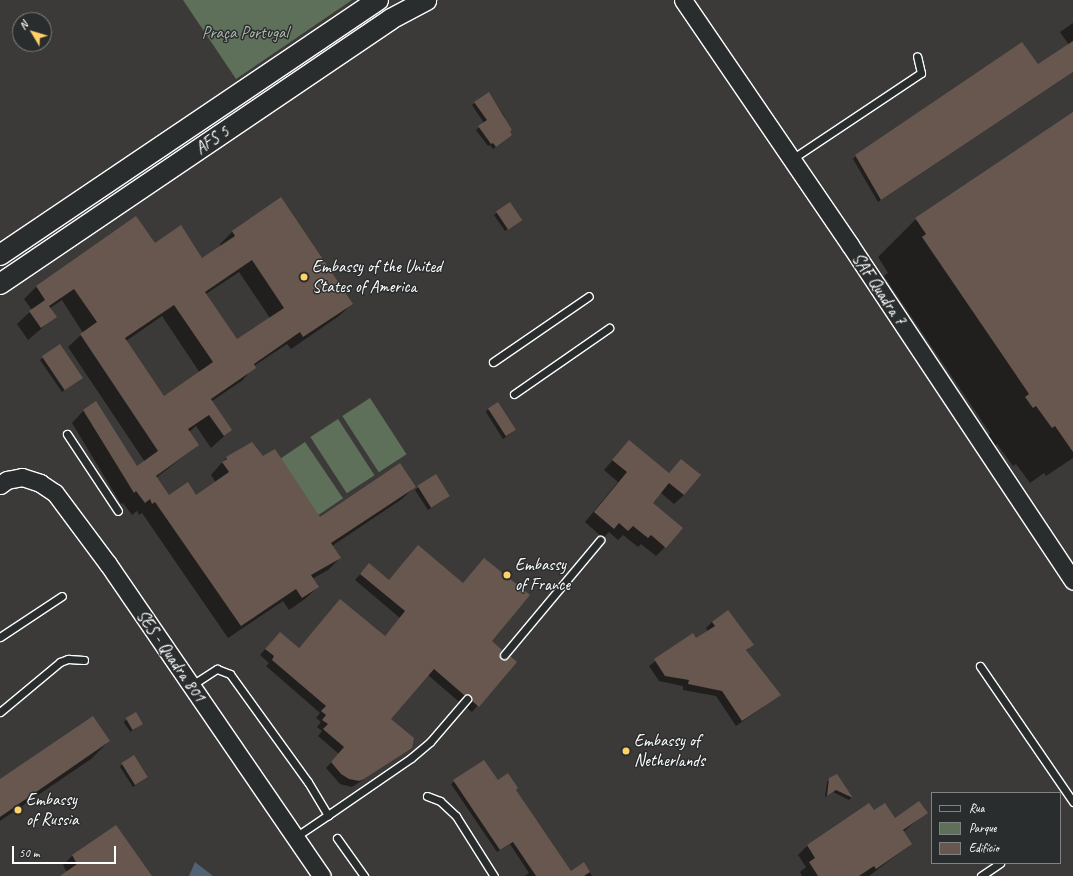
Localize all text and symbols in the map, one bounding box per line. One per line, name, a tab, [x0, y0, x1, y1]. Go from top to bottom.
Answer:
north arrow	[12, 12, 52, 52]
text: N	[16, 18, 31, 32]
park label: Praça Portugal	[202, 23, 288, 43]
street label: AFS 5	[191, 121, 233, 159]
street label: SAF Quadra 7	[848, 249, 910, 329]
place label: Embassy of the United States of America	[312, 257, 442, 297]
marker: Embassy of the United States of America	[299, 272, 309, 282]
place label: Embassy of France	[515, 555, 571, 595]
marker: Embassy of France	[502, 570, 512, 580]
street label: SES - Quadra 801	[132, 606, 210, 706]
place label: Embassy of Netherlands	[634, 731, 705, 771]
marker: Embassy of Netherlands	[621, 746, 631, 756]
place label: Embassy of Russia	[26, 790, 78, 830]
legend	[931, 792, 1061, 864]
text: Rua	[969, 800, 984, 816]
marker: Embassy of Russia	[13, 805, 23, 815]
text: Parque	[969, 820, 997, 836]
scale bar	[14, 838, 118, 864]
text: Edifício	[969, 840, 999, 856]
text: 50 m	[19, 845, 39, 861]

